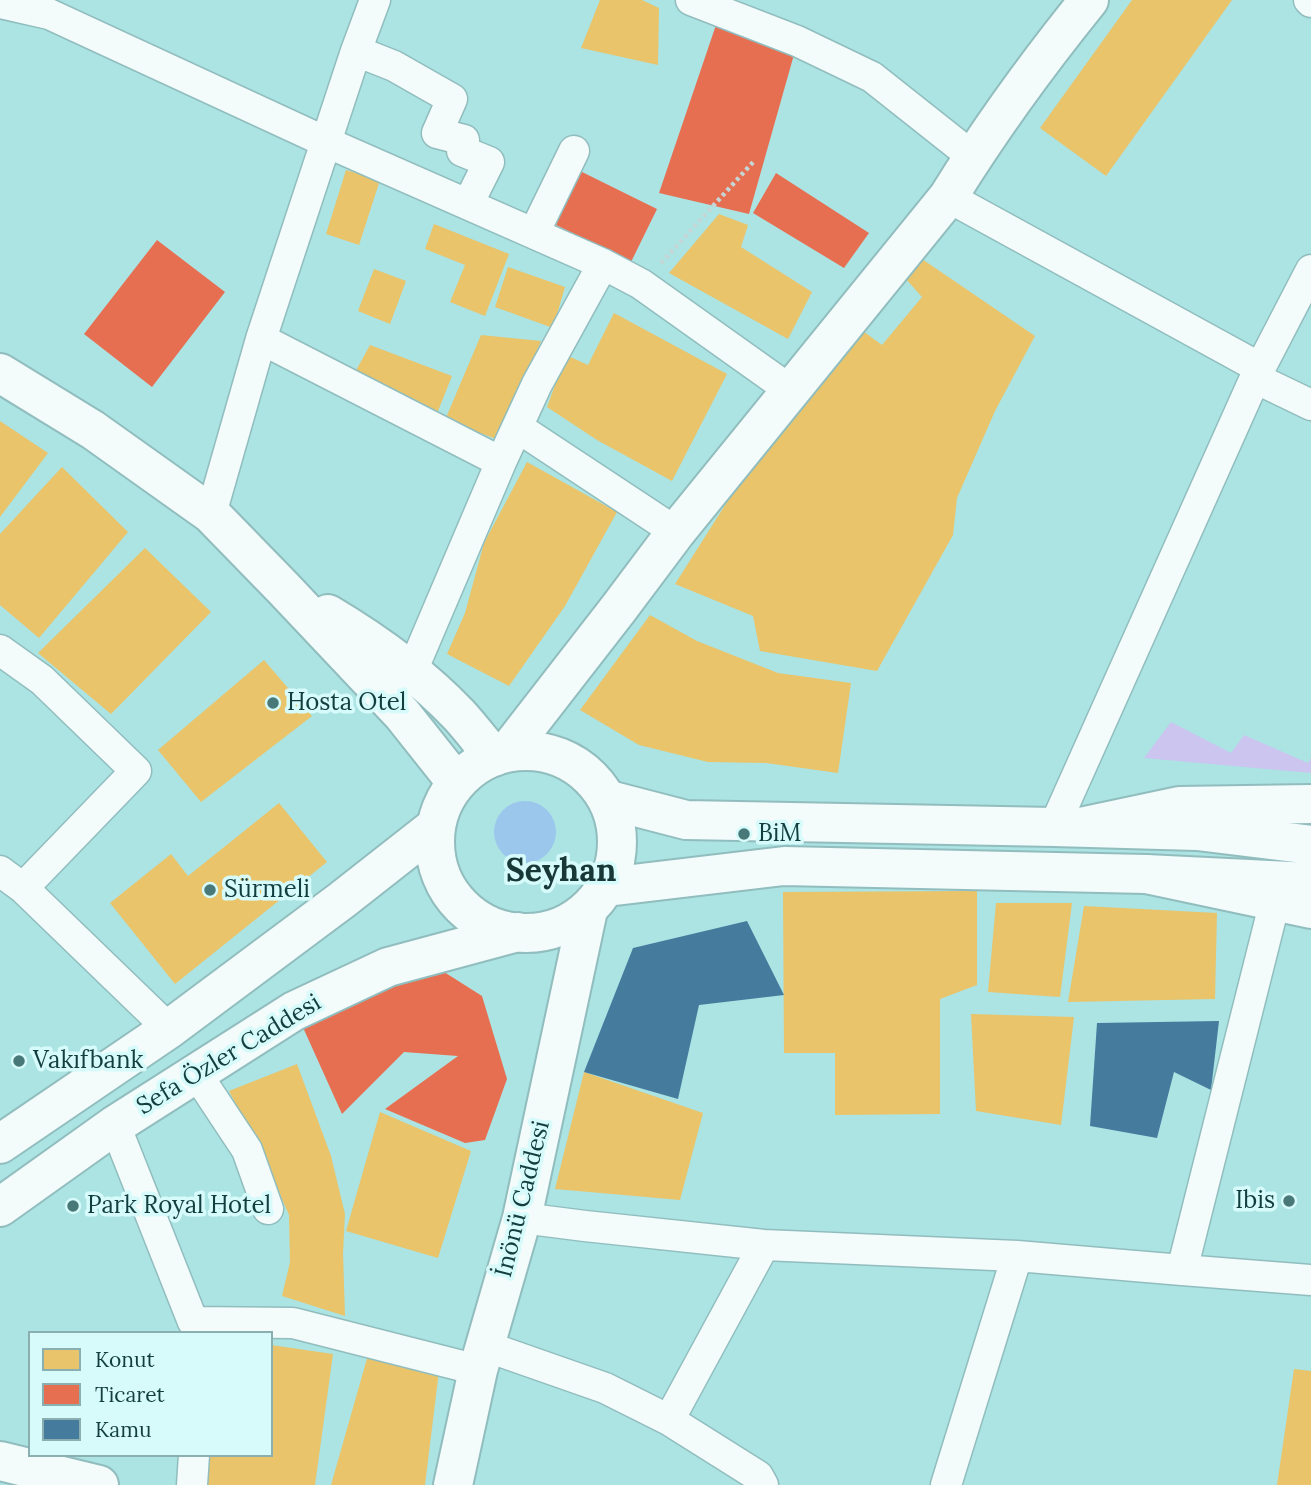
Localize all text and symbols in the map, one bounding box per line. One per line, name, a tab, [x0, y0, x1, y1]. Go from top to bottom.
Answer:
place label: Hosta Otel	[287, 689, 406, 717]
marker: Hosta Otel	[265, 695, 281, 711]
place label: BiM	[758, 820, 801, 848]
marker: BiM	[736, 826, 752, 842]
district label: Seyhan	[506, 853, 616, 891]
place label: Sürmeli	[224, 876, 310, 904]
marker: Sürmeli	[202, 882, 218, 898]
street label: Sefa Özler Caddesi	[132, 989, 326, 1121]
place label: Vakıfbank	[33, 1047, 143, 1075]
marker: Vakıfbank	[11, 1053, 27, 1069]
street label: İnönü Caddesi	[490, 1118, 556, 1280]
place label: Ibis	[1235, 1187, 1275, 1215]
place label: Park Royal Hotel	[87, 1192, 271, 1220]
marker: Ibis	[1281, 1193, 1297, 1209]
marker: Park Royal Hotel	[65, 1198, 81, 1214]
legend	[28, 1331, 273, 1457]
text: Konut	[95, 1346, 155, 1373]
text: Ticaret	[95, 1381, 165, 1408]
text: Kamu	[95, 1416, 152, 1443]

